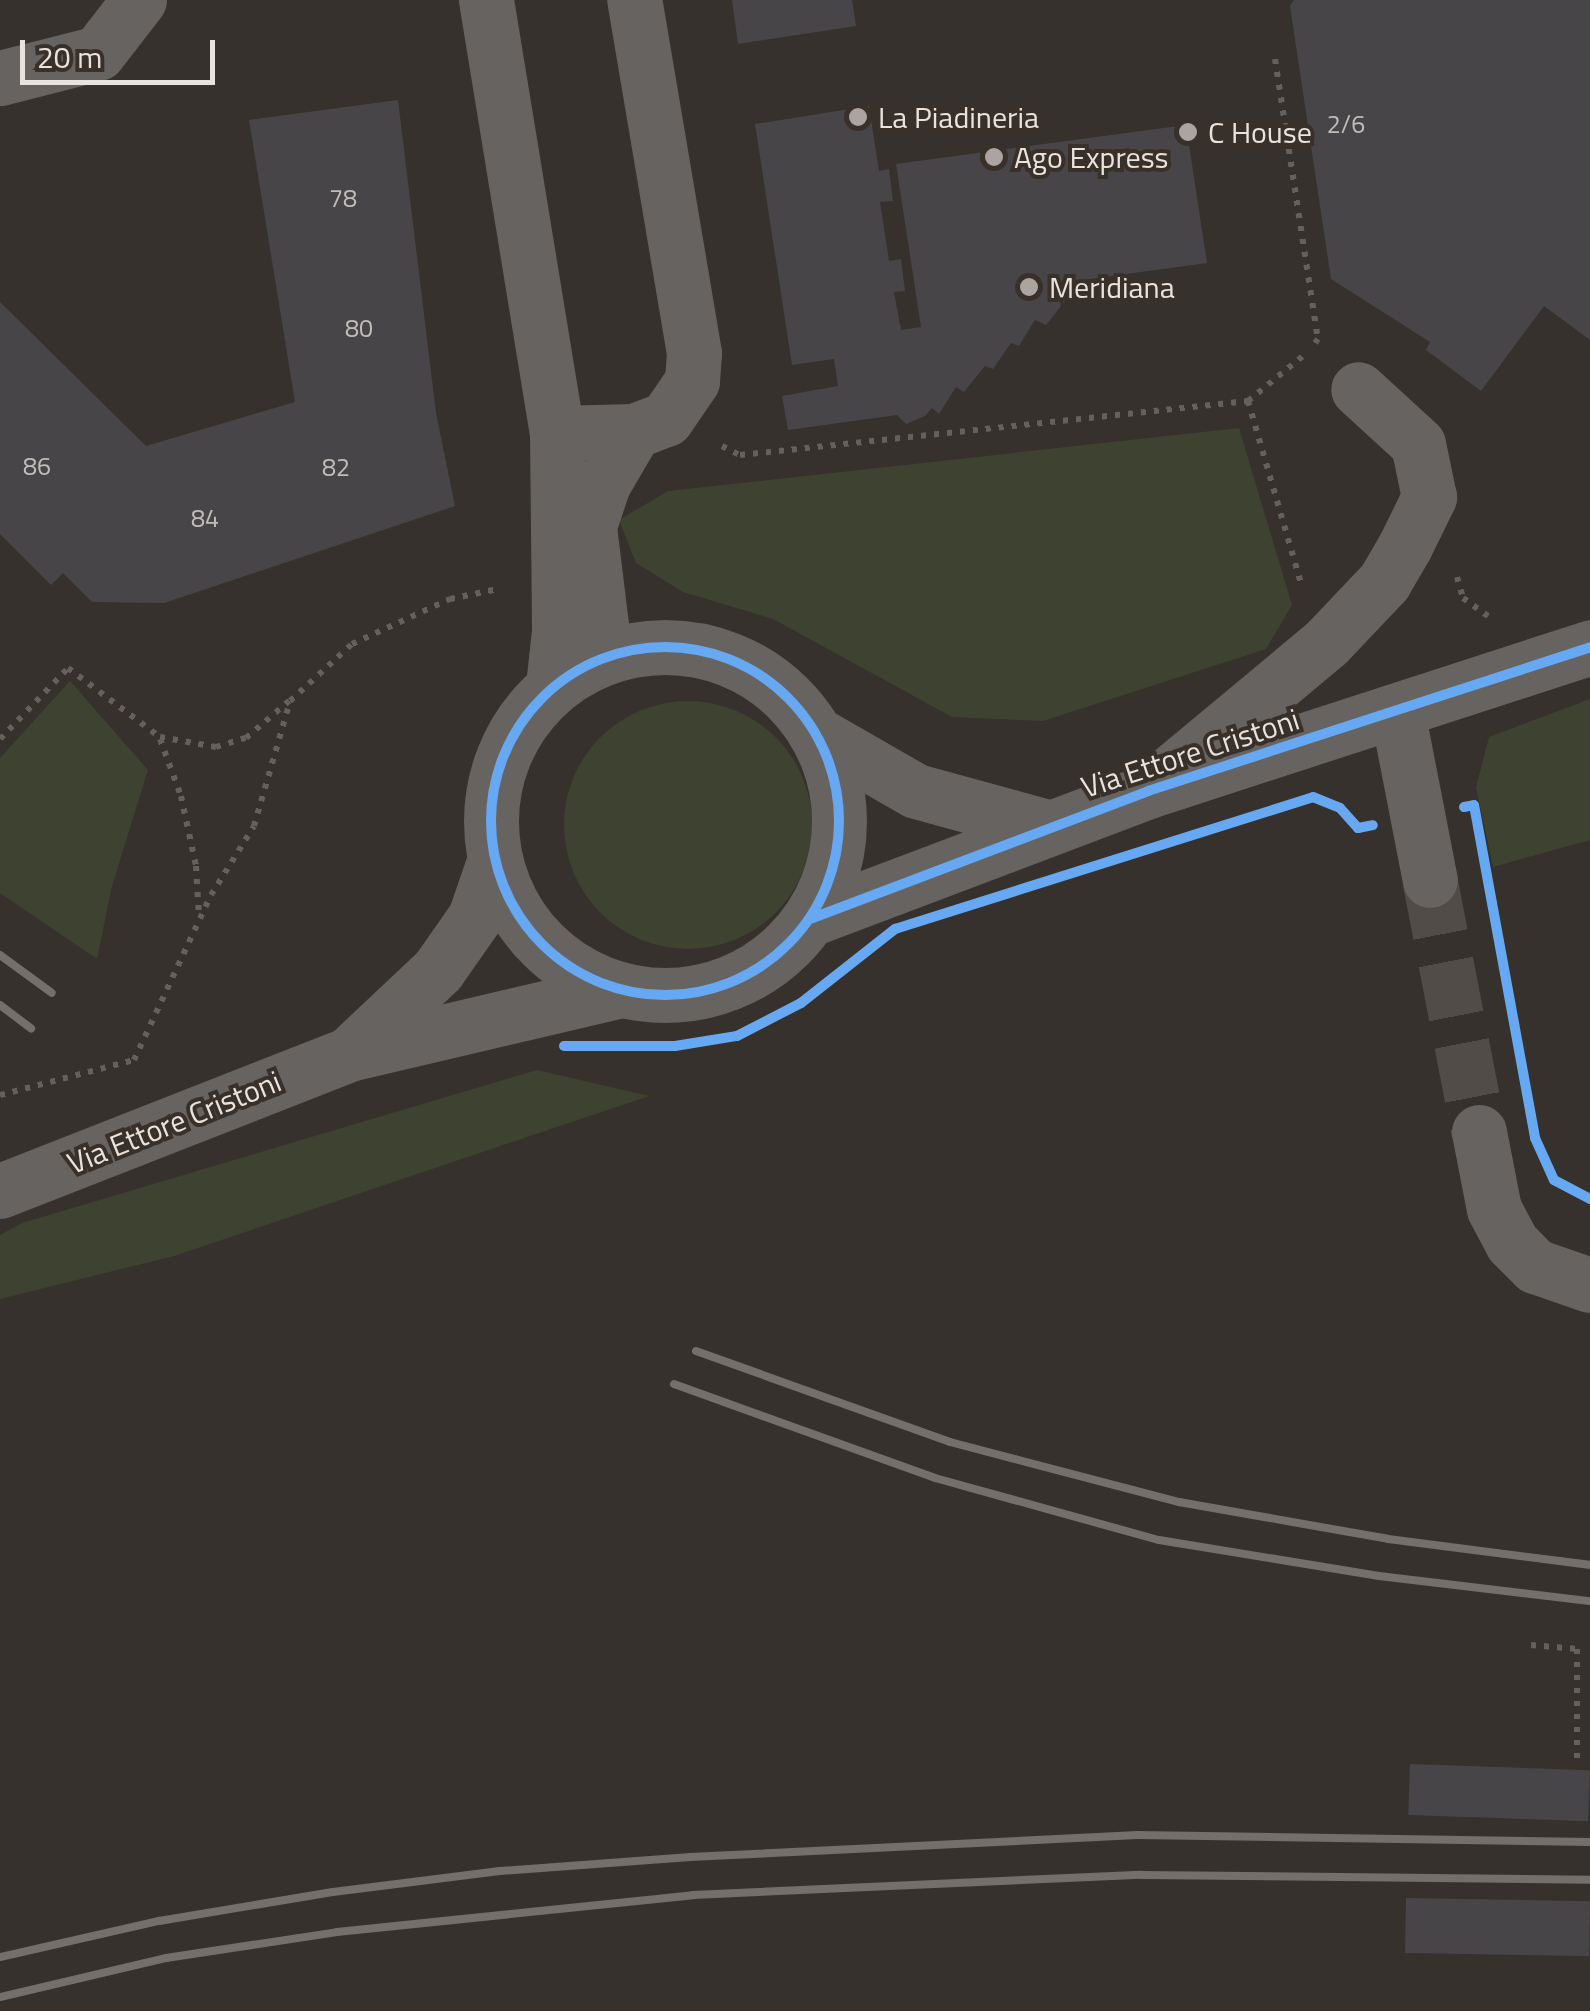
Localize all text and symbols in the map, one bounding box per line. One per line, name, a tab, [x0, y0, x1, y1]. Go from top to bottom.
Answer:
scale bar	[25, 20, 220, 82]
text: 20 m	[37, 34, 102, 80]
place label: La Piadineria	[878, 99, 1039, 135]
marker: La Piadineria	[847, 106, 869, 128]
house number: 2/6	[1327, 109, 1365, 139]
place label: C House	[1208, 114, 1312, 150]
marker: C House	[1177, 121, 1199, 143]
place label: Ago Express	[1014, 139, 1169, 175]
marker: Ago Express	[983, 146, 1005, 168]
house number: 78	[329, 183, 357, 213]
place label: Meridiana	[1049, 269, 1175, 305]
marker: Meridiana	[1018, 276, 1040, 298]
house number: 80	[345, 313, 373, 343]
house number: 86	[23, 451, 51, 481]
house number: 82	[322, 452, 350, 482]
house number: 84	[191, 503, 219, 533]
street label: Via Ettore Cristoni	[1077, 701, 1303, 805]
street label: Via Ettore Cristoni	[62, 1063, 286, 1181]

